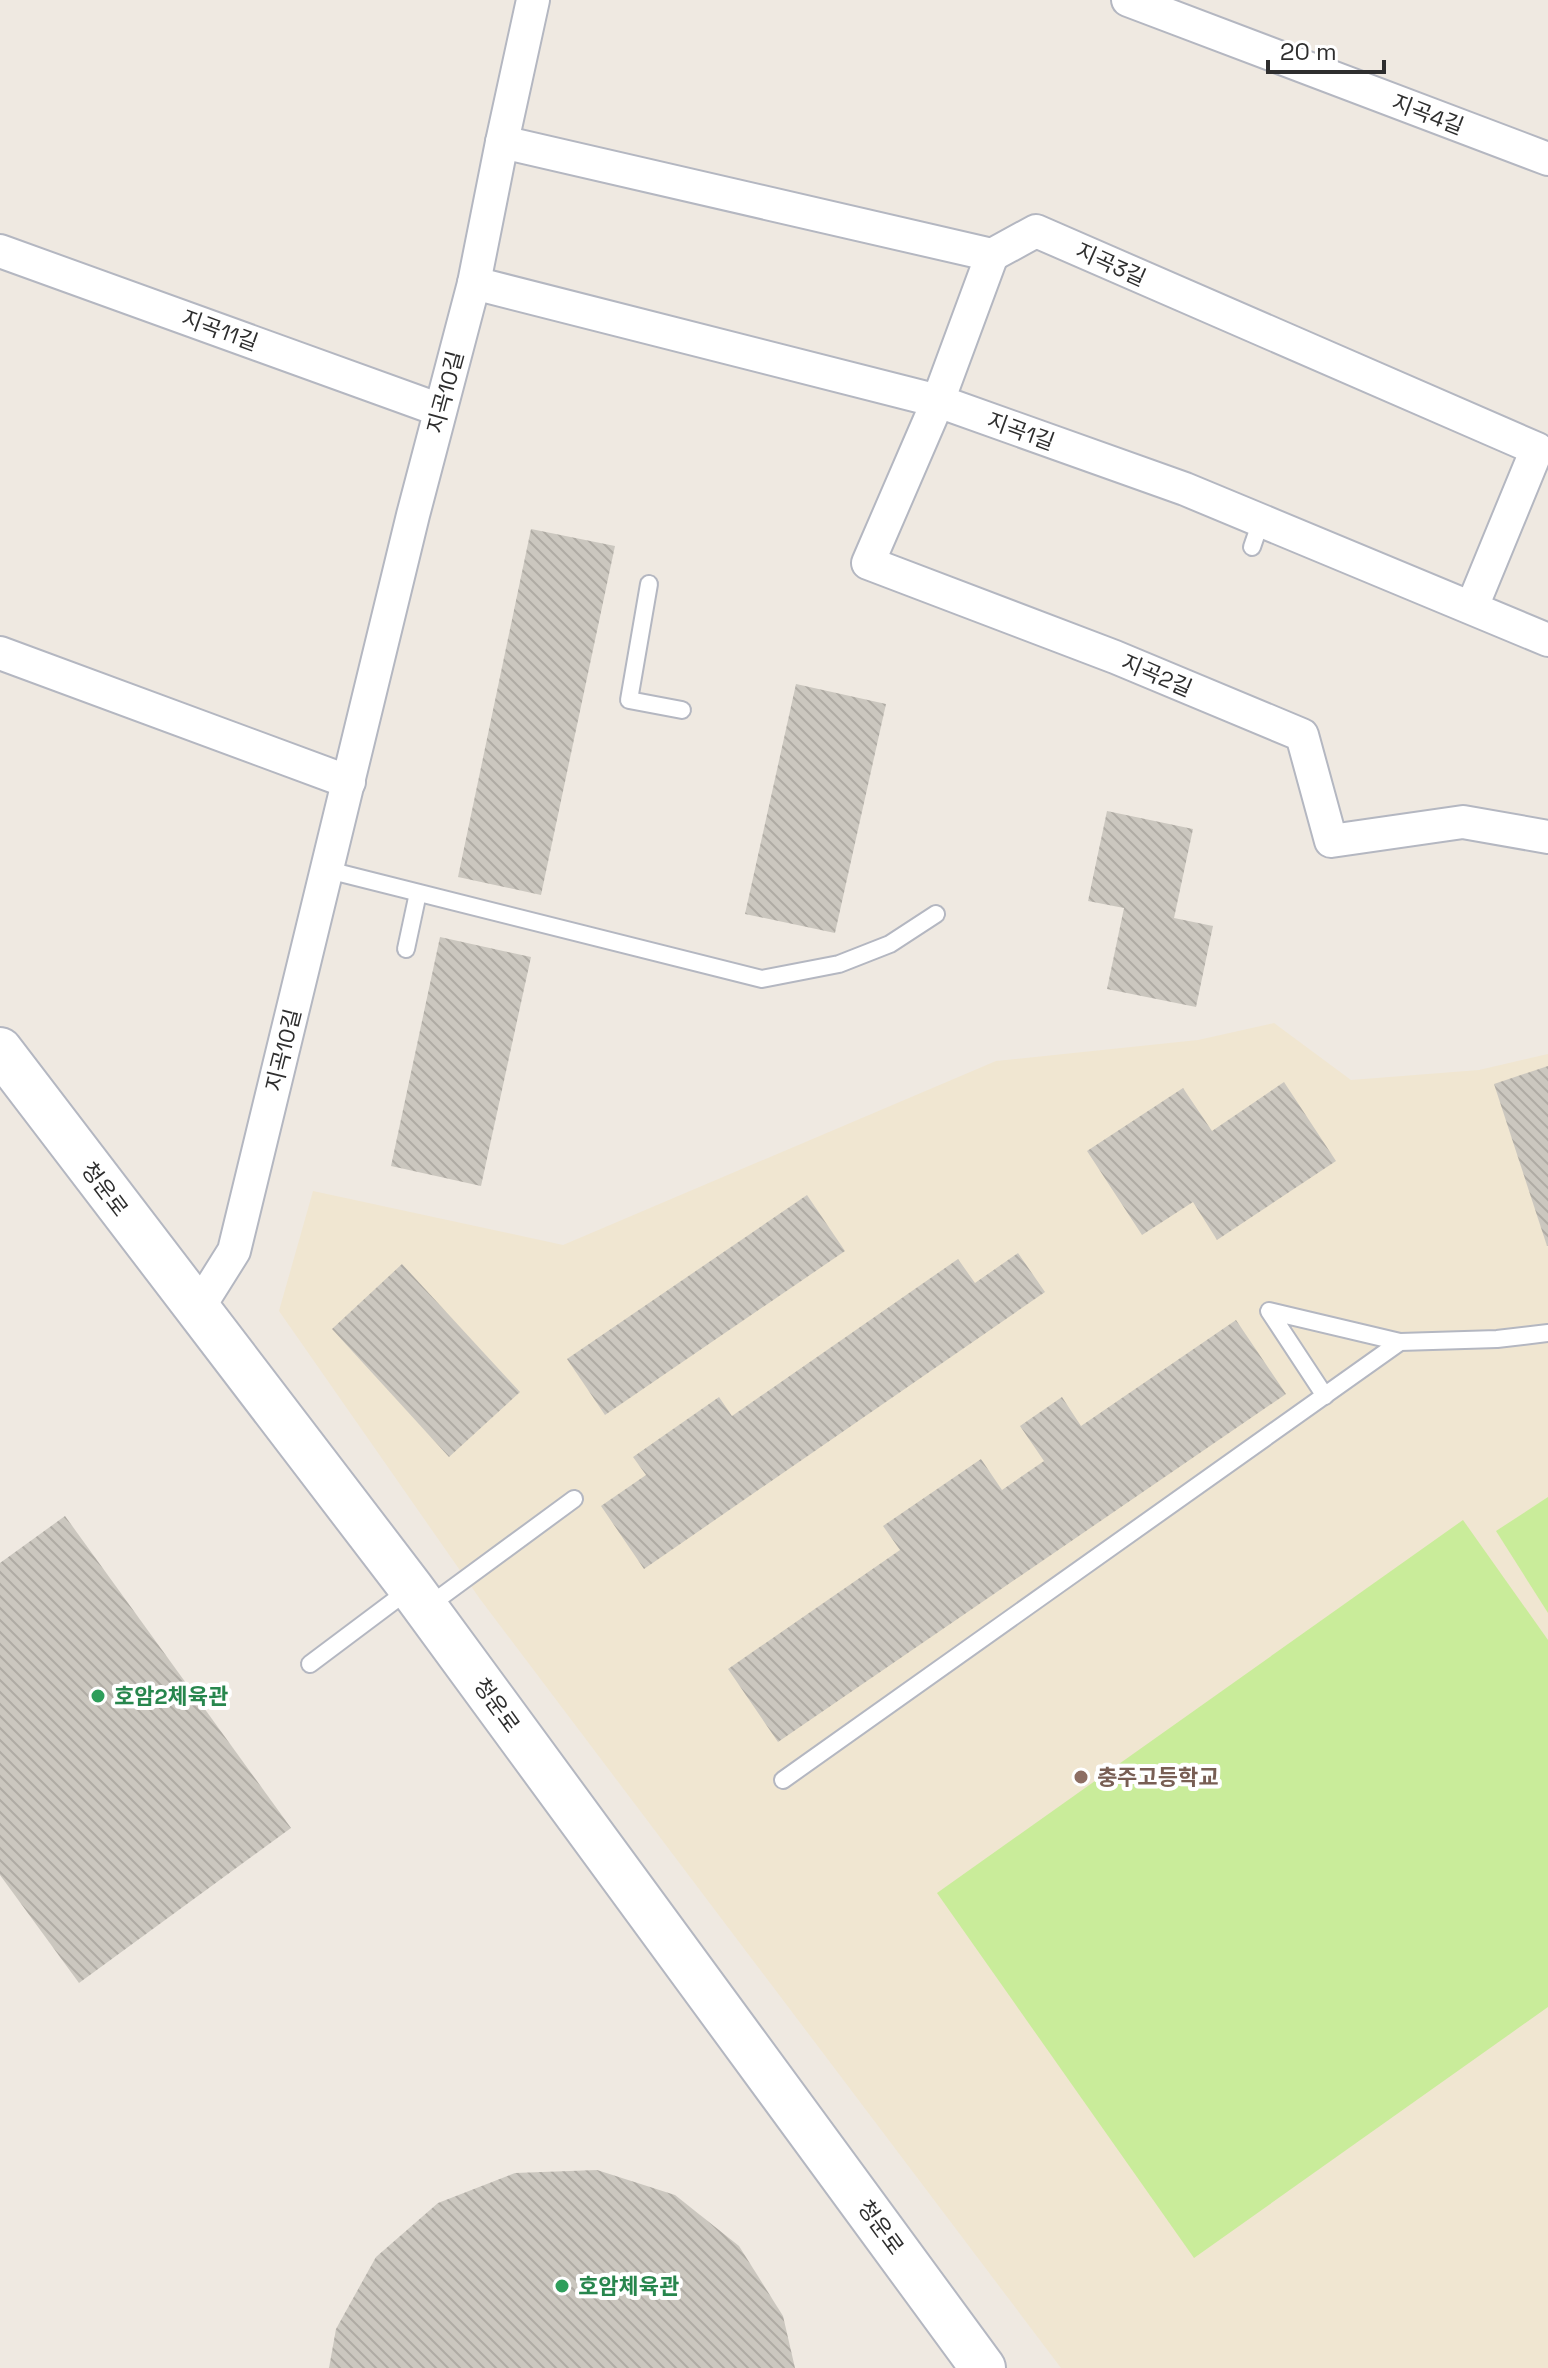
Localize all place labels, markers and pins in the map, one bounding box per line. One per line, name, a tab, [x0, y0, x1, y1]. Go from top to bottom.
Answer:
place label: 호암2체육관	[114, 1682, 228, 1710]
marker: 호암2체육관	[89, 1687, 107, 1705]
place label: 충주고등학교	[1097, 1763, 1218, 1791]
marker: 충주고등학교	[1072, 1768, 1090, 1786]
place label: 호암체육관	[578, 2272, 679, 2300]
marker: 호암체육관	[553, 2277, 571, 2295]

